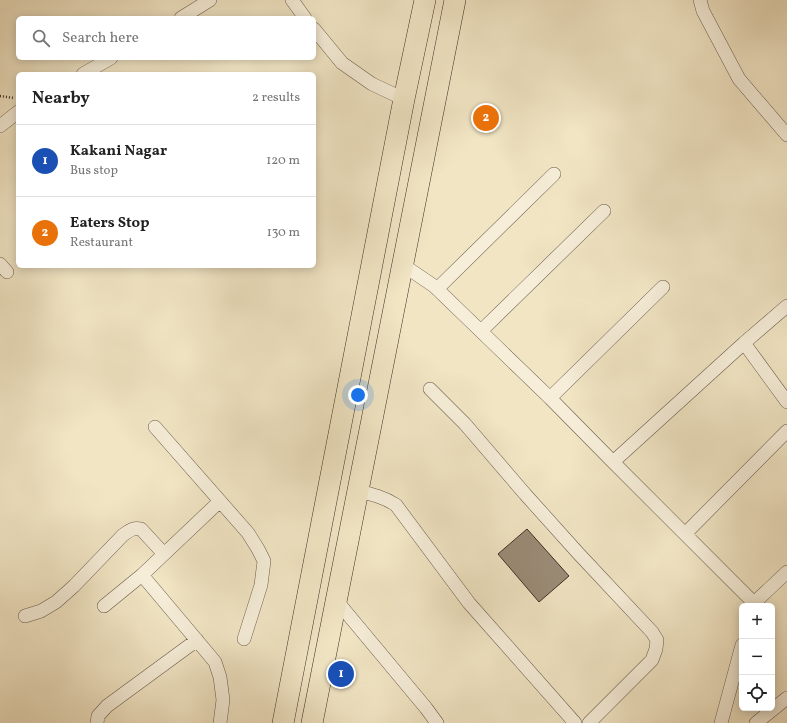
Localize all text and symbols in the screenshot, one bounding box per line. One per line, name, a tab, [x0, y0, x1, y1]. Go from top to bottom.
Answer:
search box	[16, 16, 316, 60]
icon: search	[30, 27, 52, 49]
text: Search here	[62, 28, 139, 49]
text: Nearby	[32, 87, 90, 110]
text: 2 results	[252, 89, 300, 107]
pin: 2	[473, 103, 499, 133]
text: Kakani Nagar	[70, 141, 167, 162]
text: 1	[42, 152, 48, 170]
text: 120 m	[266, 152, 300, 170]
text: Bus stop	[70, 162, 118, 180]
text: Eaters Stop	[70, 213, 150, 234]
text: 2	[42, 224, 48, 242]
text: 130 m	[267, 224, 300, 242]
text: Restaurant	[70, 234, 133, 252]
your location	[348, 385, 368, 405]
map controls	[739, 603, 775, 711]
button: +	[739, 603, 775, 639]
button: −	[739, 639, 775, 675]
pin: 1	[328, 659, 354, 689]
button: locate	[739, 675, 775, 711]

